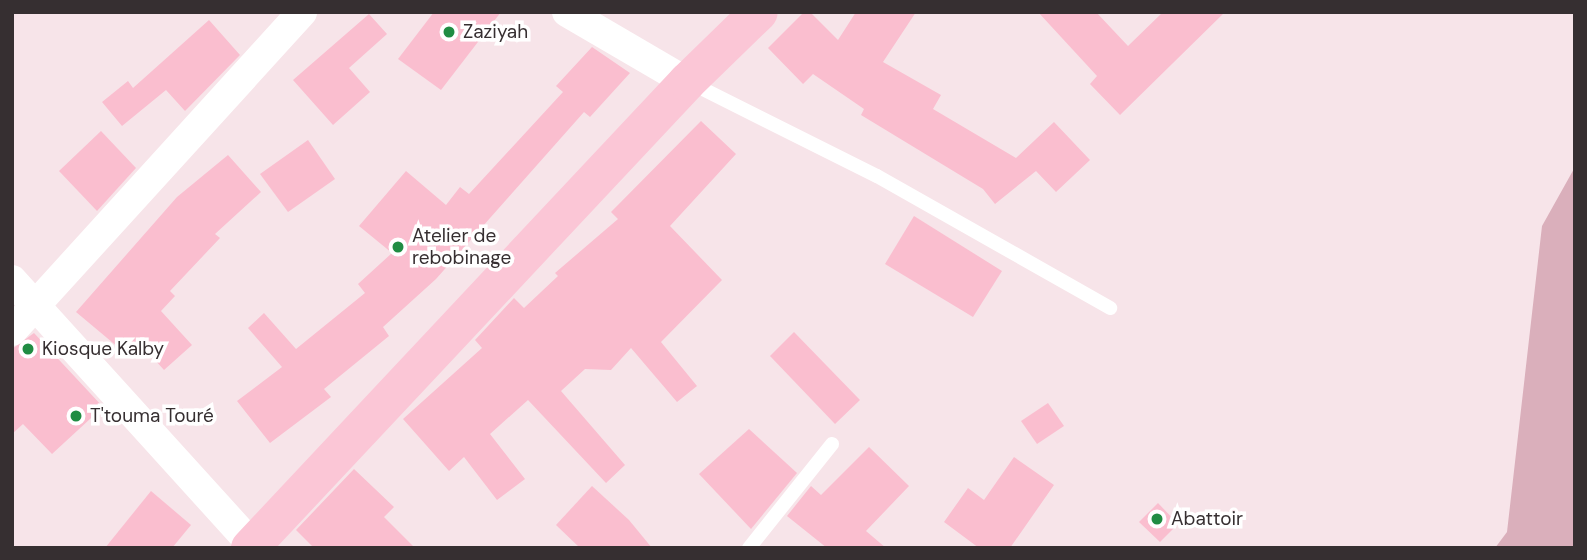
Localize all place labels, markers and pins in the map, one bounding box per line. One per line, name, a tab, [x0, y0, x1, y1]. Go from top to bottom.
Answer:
place label: Zaziyah	[463, 21, 528, 43]
marker: Zaziyah	[441, 24, 457, 40]
place label: Atelier de rebobinage	[412, 225, 511, 269]
marker: Atelier de rebobinage	[390, 239, 406, 255]
place label: Kiosque Kalby	[42, 338, 164, 360]
marker: Kiosque Kalby	[20, 341, 36, 357]
place label: T'touma Touré	[90, 405, 214, 427]
marker: T'touma Touré	[68, 408, 84, 424]
place label: Abattoir	[1171, 508, 1243, 530]
marker: Abattoir	[1149, 511, 1165, 527]

